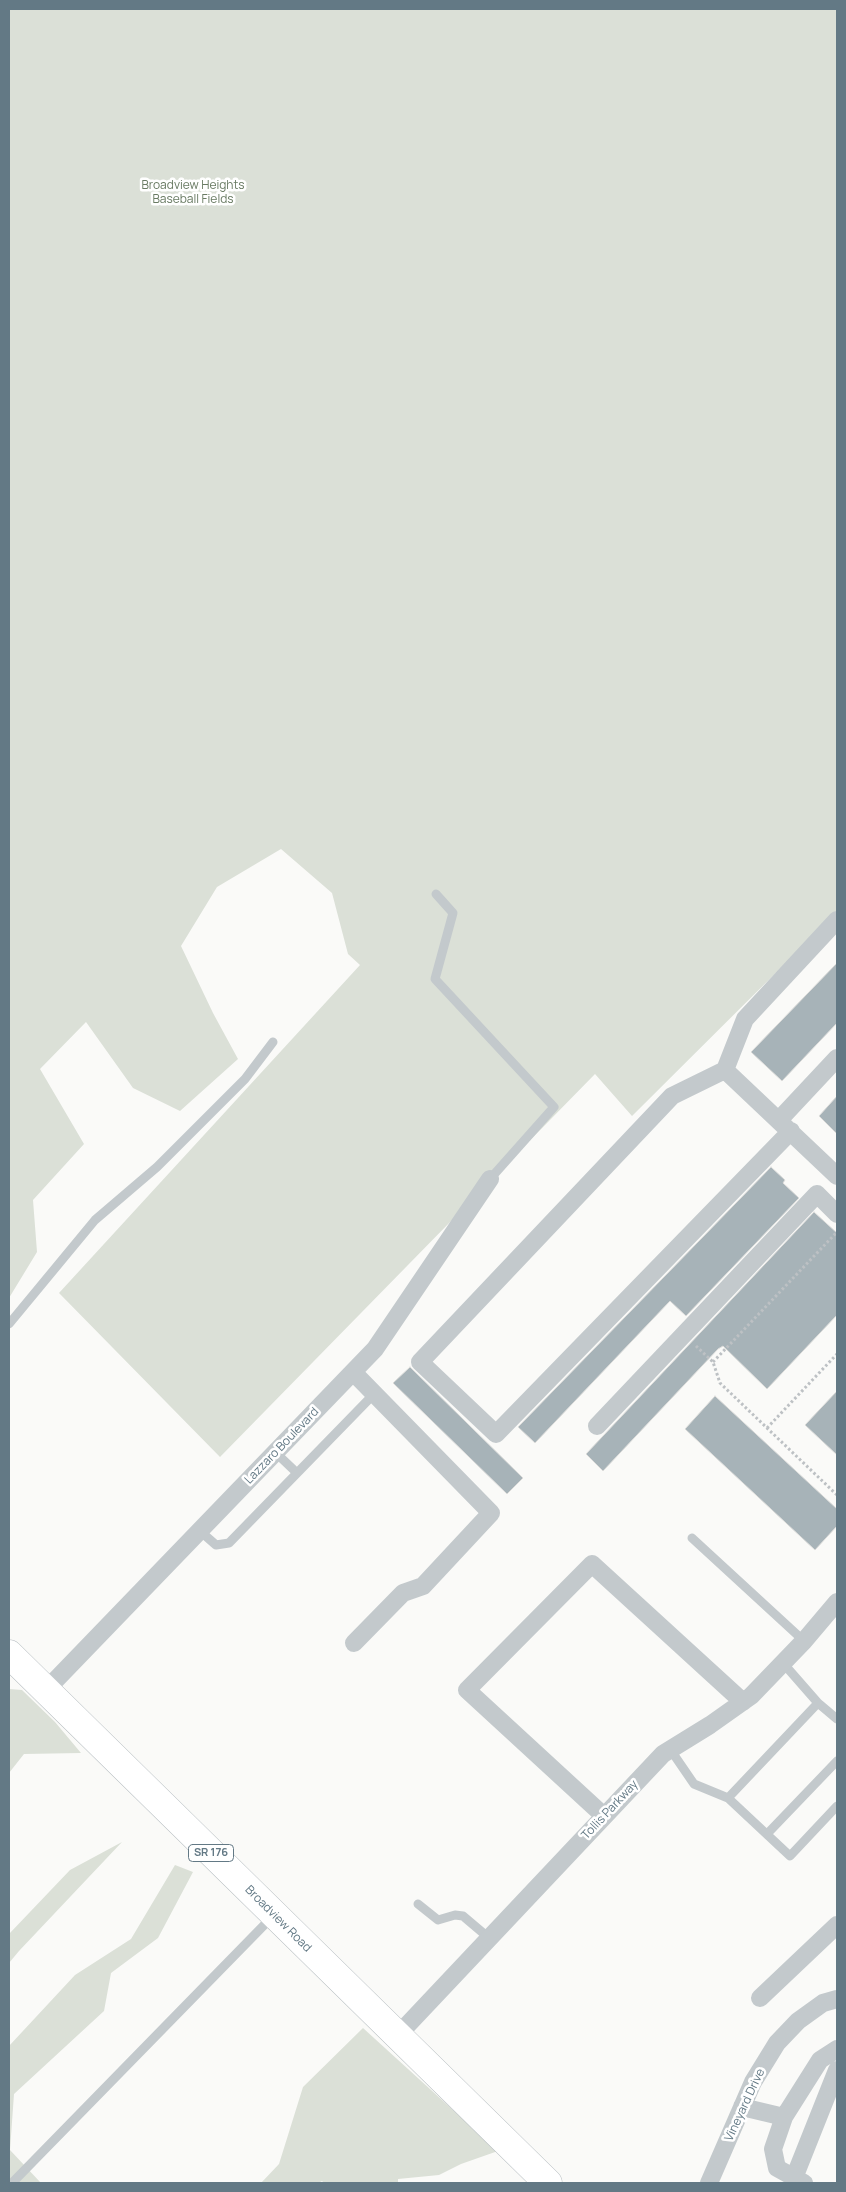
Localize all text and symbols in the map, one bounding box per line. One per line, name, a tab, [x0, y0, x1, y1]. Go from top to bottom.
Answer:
park label: Broadview Heights Baseball Fields	[141, 179, 245, 207]
street label: Lazzaro Boulevard	[242, 1405, 322, 1487]
street label: Tollis Parkway	[579, 1777, 641, 1843]
road number: SR 176	[188, 1845, 234, 1862]
street label: Broadview Road	[242, 1883, 314, 1955]
street label: Vineyard Drive	[722, 2066, 768, 2144]

